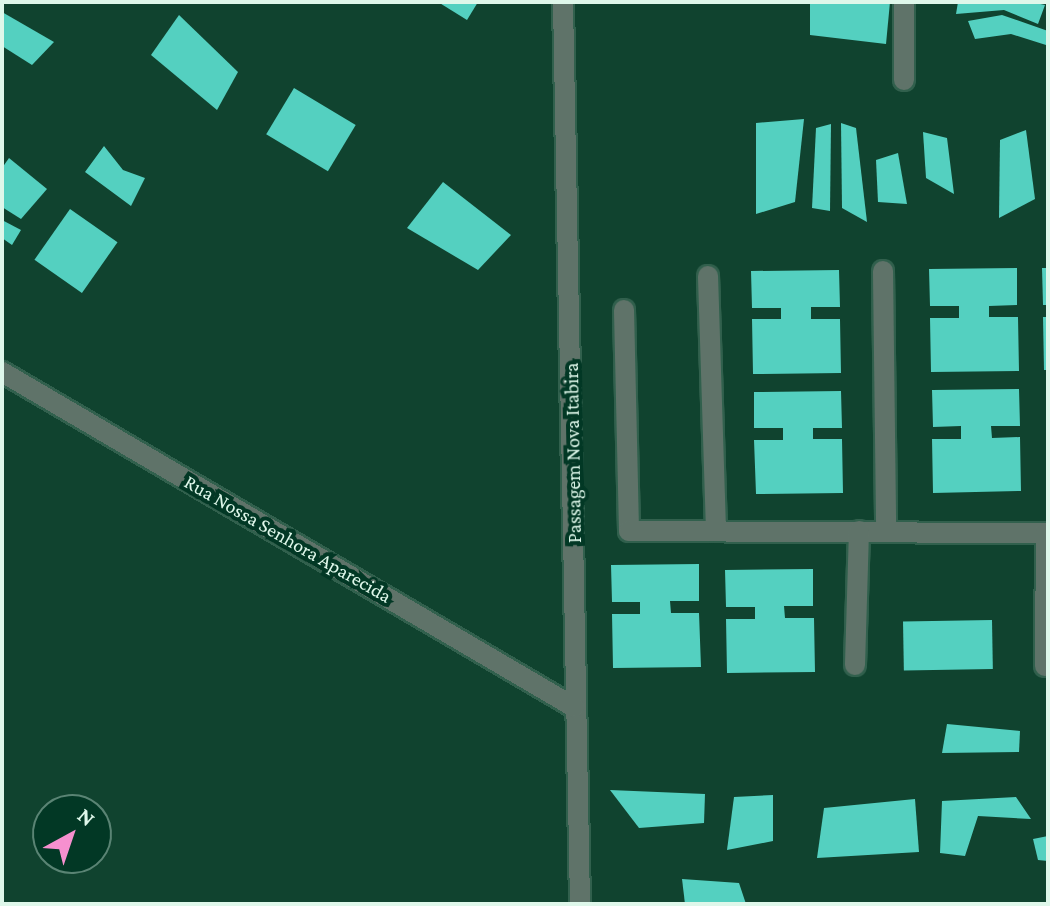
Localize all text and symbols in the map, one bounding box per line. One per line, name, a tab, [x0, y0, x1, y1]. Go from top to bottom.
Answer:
street label: Passagem Nova Itabira	[559, 363, 587, 543]
street label: Rua Nossa Senhora Aparecida	[180, 470, 396, 608]
north arrow	[32, 794, 112, 874]
text: N	[73, 802, 100, 831]

